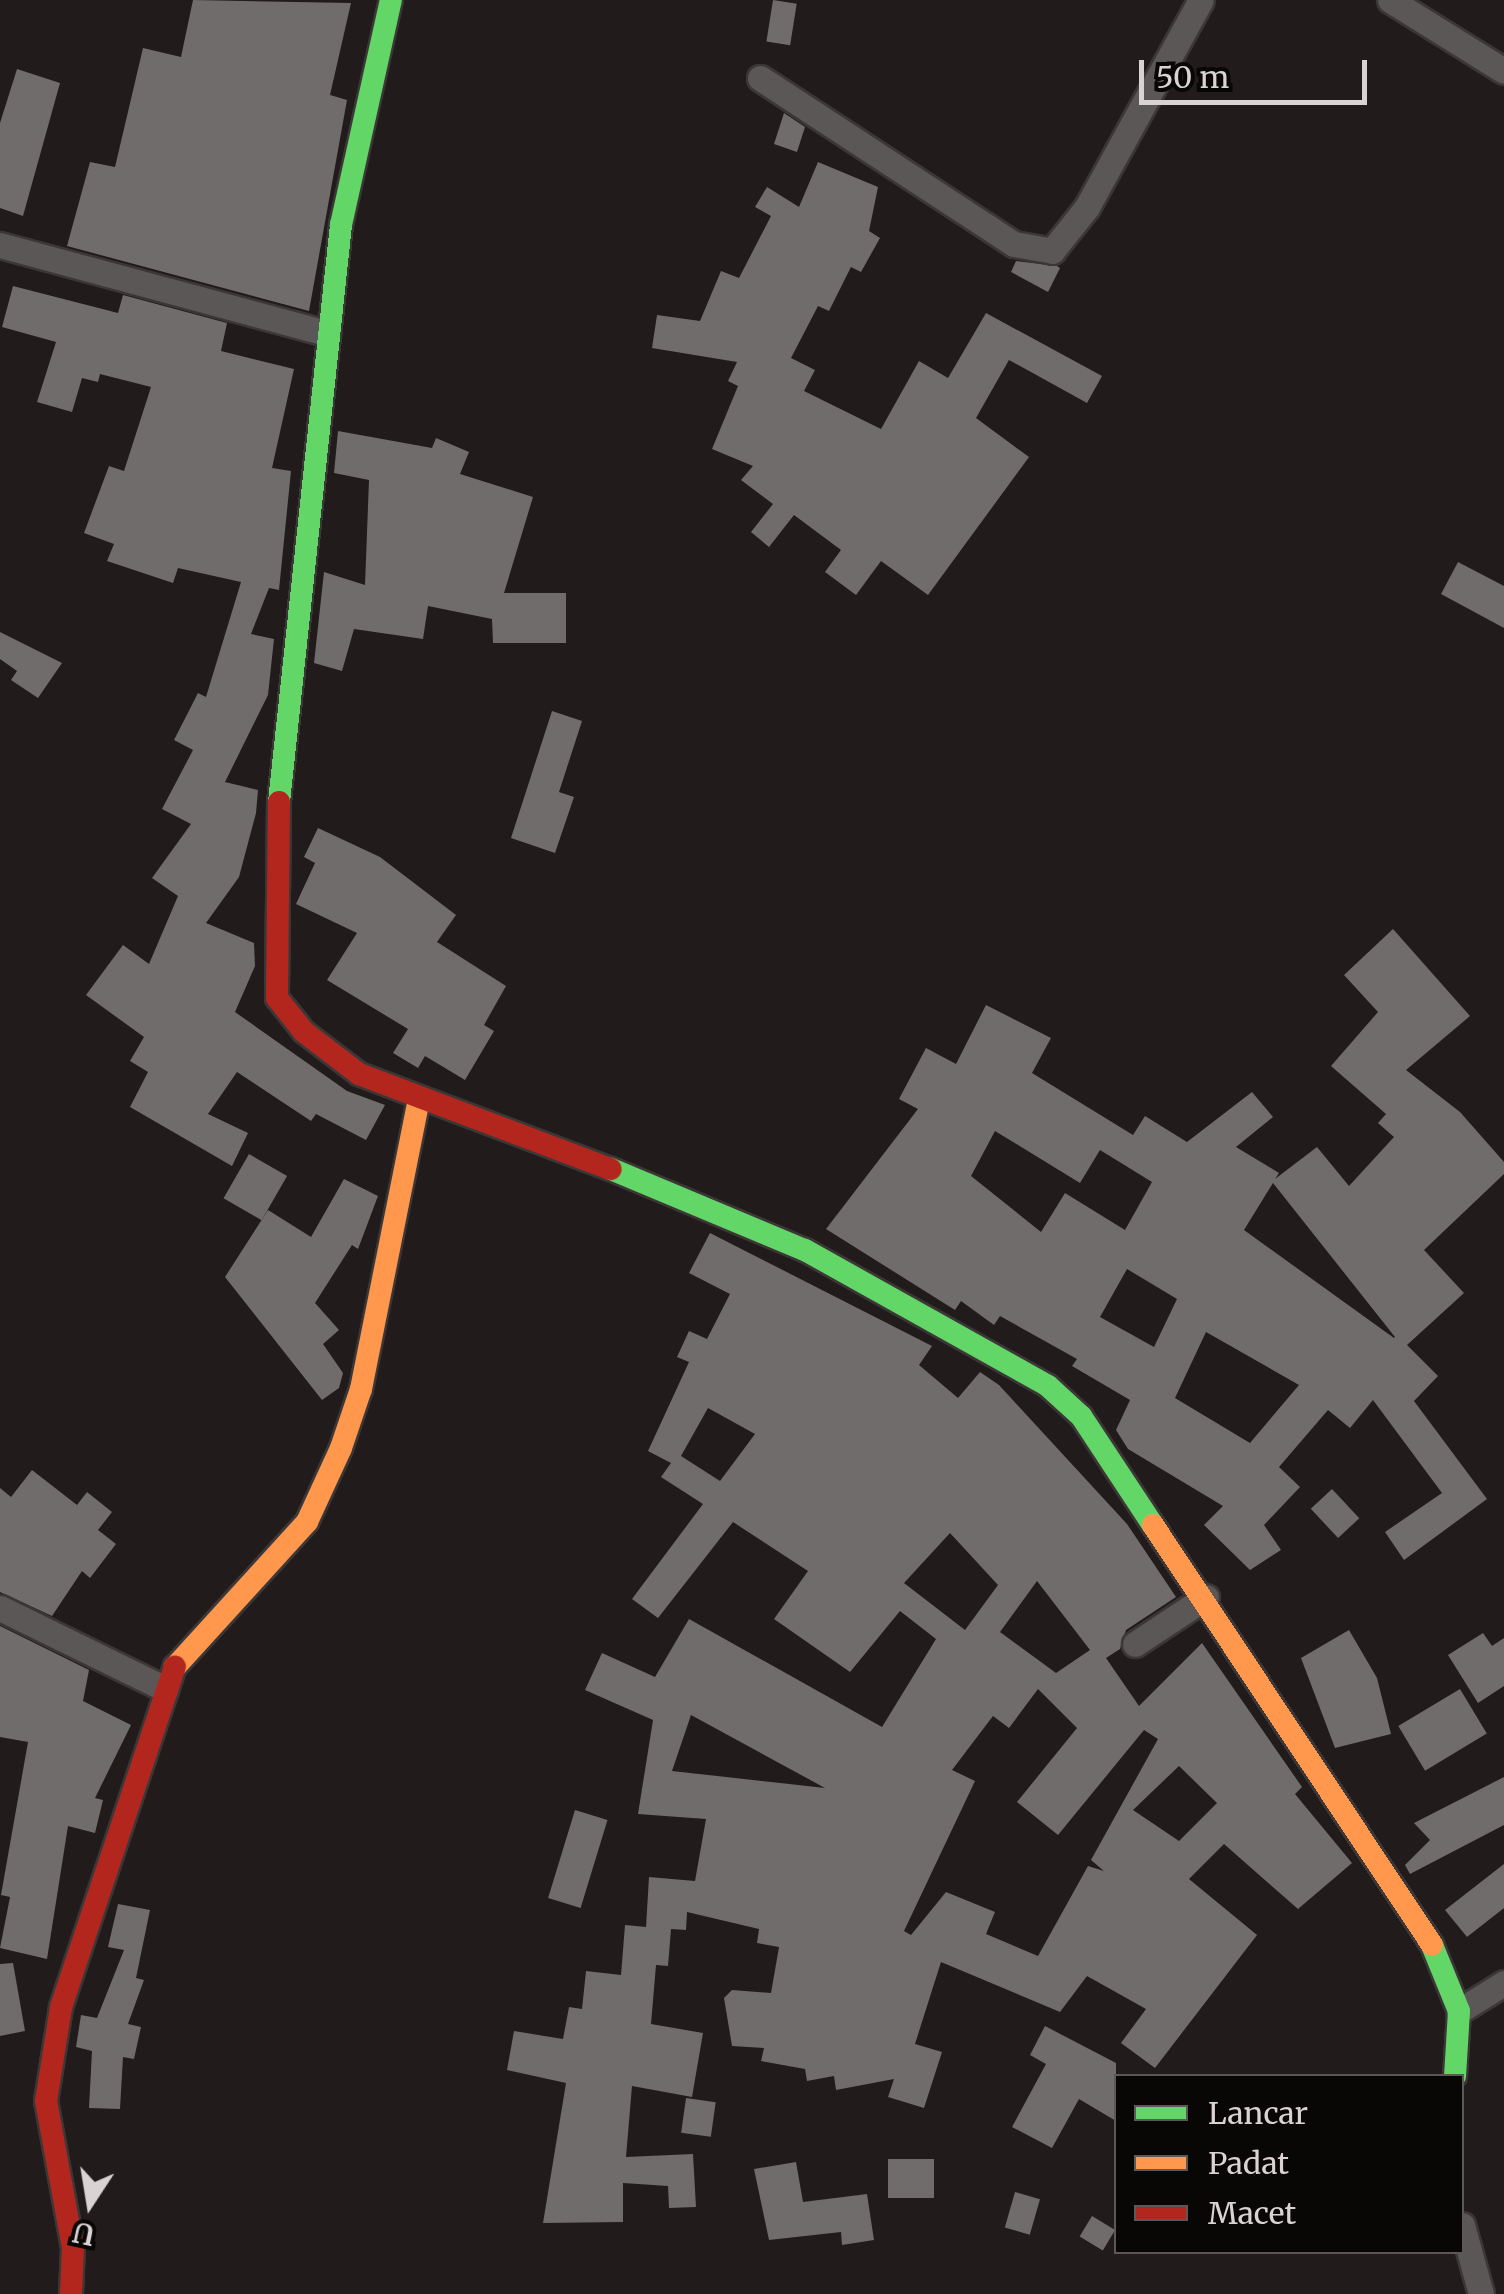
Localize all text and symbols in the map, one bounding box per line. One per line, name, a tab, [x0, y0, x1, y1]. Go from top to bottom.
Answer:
scale bar	[1144, 40, 1372, 102]
text: 50 m	[1156, 58, 1229, 96]
legend	[1114, 2074, 1464, 2254]
text: Lancar	[1208, 2094, 1308, 2132]
text: Padat	[1208, 2144, 1289, 2182]
north arrow	[40, 2154, 140, 2254]
text: Macet	[1208, 2194, 1296, 2232]
text: U	[70, 2214, 98, 2253]

